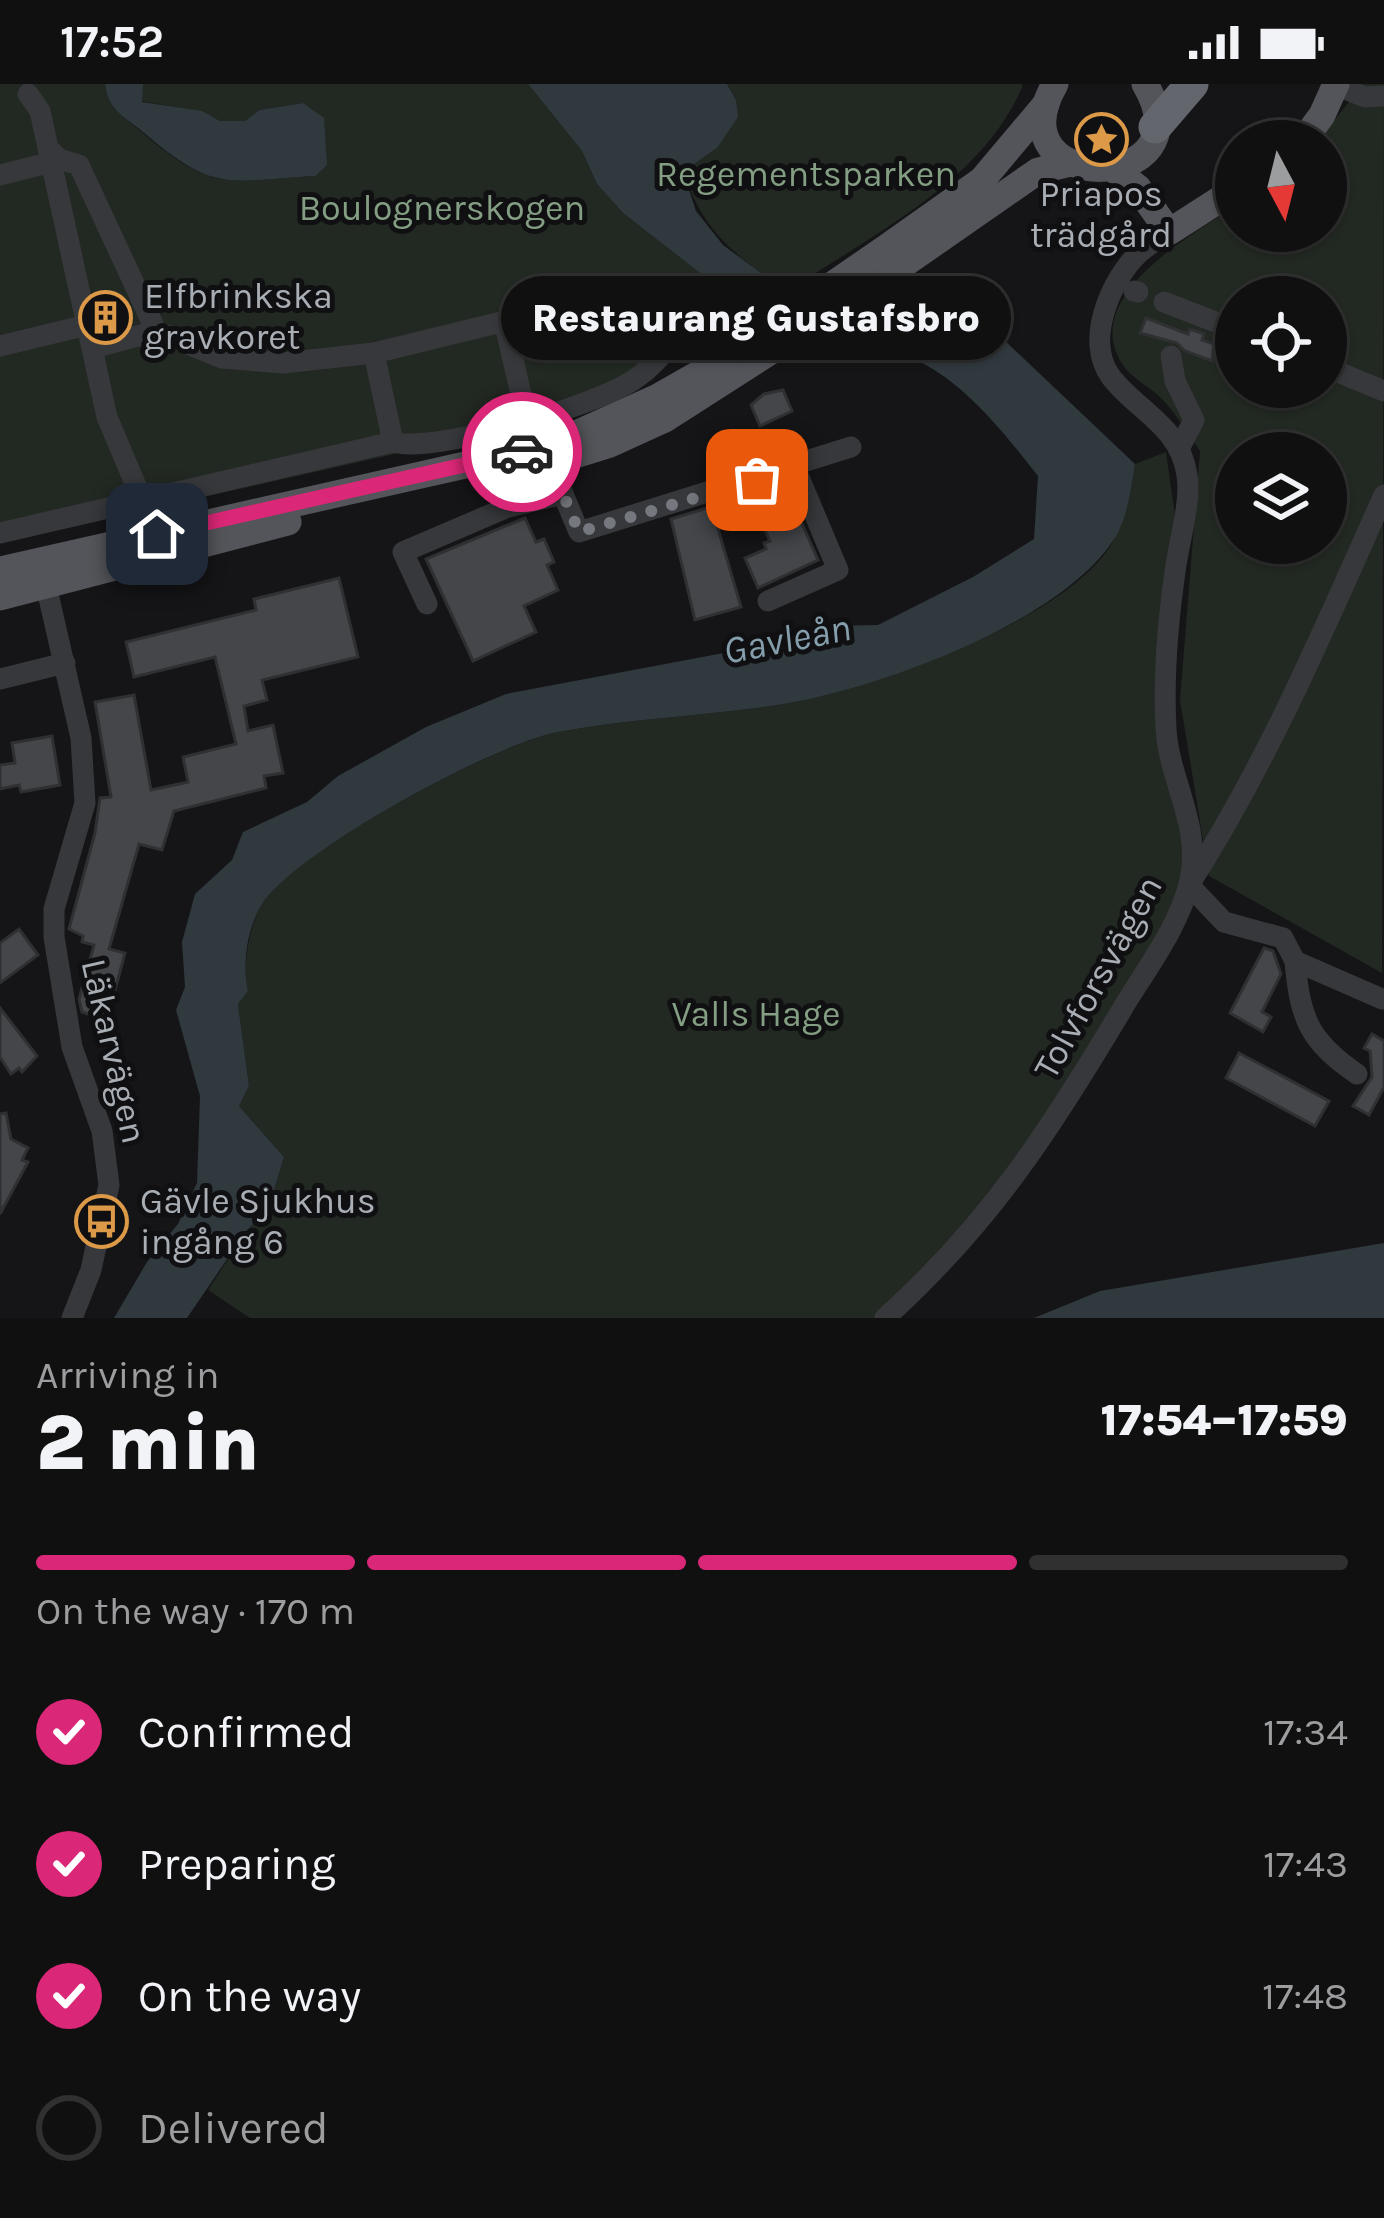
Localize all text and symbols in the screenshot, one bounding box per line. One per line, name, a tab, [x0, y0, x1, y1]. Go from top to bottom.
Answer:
text: 17:52	[60, 16, 164, 68]
place icon: Priapos trädgård	[1073, 111, 1129, 167]
north arrow	[1215, 120, 1347, 252]
map controls	[1215, 120, 1347, 564]
park label: Regementsparken	[656, 153, 956, 195]
place label: Priapos trädgård	[1030, 173, 1172, 256]
park label: Boulognerskogen	[299, 187, 585, 229]
place label: Elfbrinkska gravkoret	[144, 275, 333, 358]
callout: Restaurang Gustafsbro	[502, 276, 1012, 360]
button: locate	[1215, 276, 1347, 408]
building icon: Elfbrinkska gravkoret	[77, 289, 133, 345]
text: Restaurang Gustafsbro	[532, 295, 980, 341]
courier	[462, 392, 582, 512]
icon: car	[489, 419, 555, 485]
pin	[706, 429, 808, 531]
button: layers	[1215, 432, 1347, 564]
icon: bag	[724, 447, 790, 513]
pin	[106, 483, 208, 585]
icon: home	[124, 501, 190, 567]
water label: Gavleån	[719, 604, 855, 674]
street label: Tolvforsvägen	[1025, 868, 1171, 1086]
street label: Läkarvägen	[72, 955, 156, 1147]
park label: Valls Hage	[671, 993, 841, 1035]
place label: Gävle Sjukhus ingång 6	[140, 1180, 376, 1263]
bus stop icon: Gävle Sjukhus ingång 6	[73, 1194, 129, 1250]
text: Arriving in	[36, 1352, 219, 1398]
text: 17:54–17:59	[1101, 1394, 1348, 1446]
text: 2 min	[36, 1397, 260, 1489]
text: On the way · 170 m	[36, 1588, 355, 1634]
icon: check	[36, 1699, 102, 1765]
text: Confirmed	[138, 1706, 354, 1758]
text: 17:34	[1263, 1709, 1348, 1755]
icon: check	[36, 1831, 102, 1897]
text: Preparing	[138, 1838, 336, 1890]
text: 17:43	[1263, 1841, 1348, 1887]
icon: check	[36, 1963, 102, 2029]
text: On the way	[138, 1970, 361, 2022]
text: 17:48	[1262, 1973, 1348, 2019]
text: Delivered	[138, 2102, 329, 2154]

